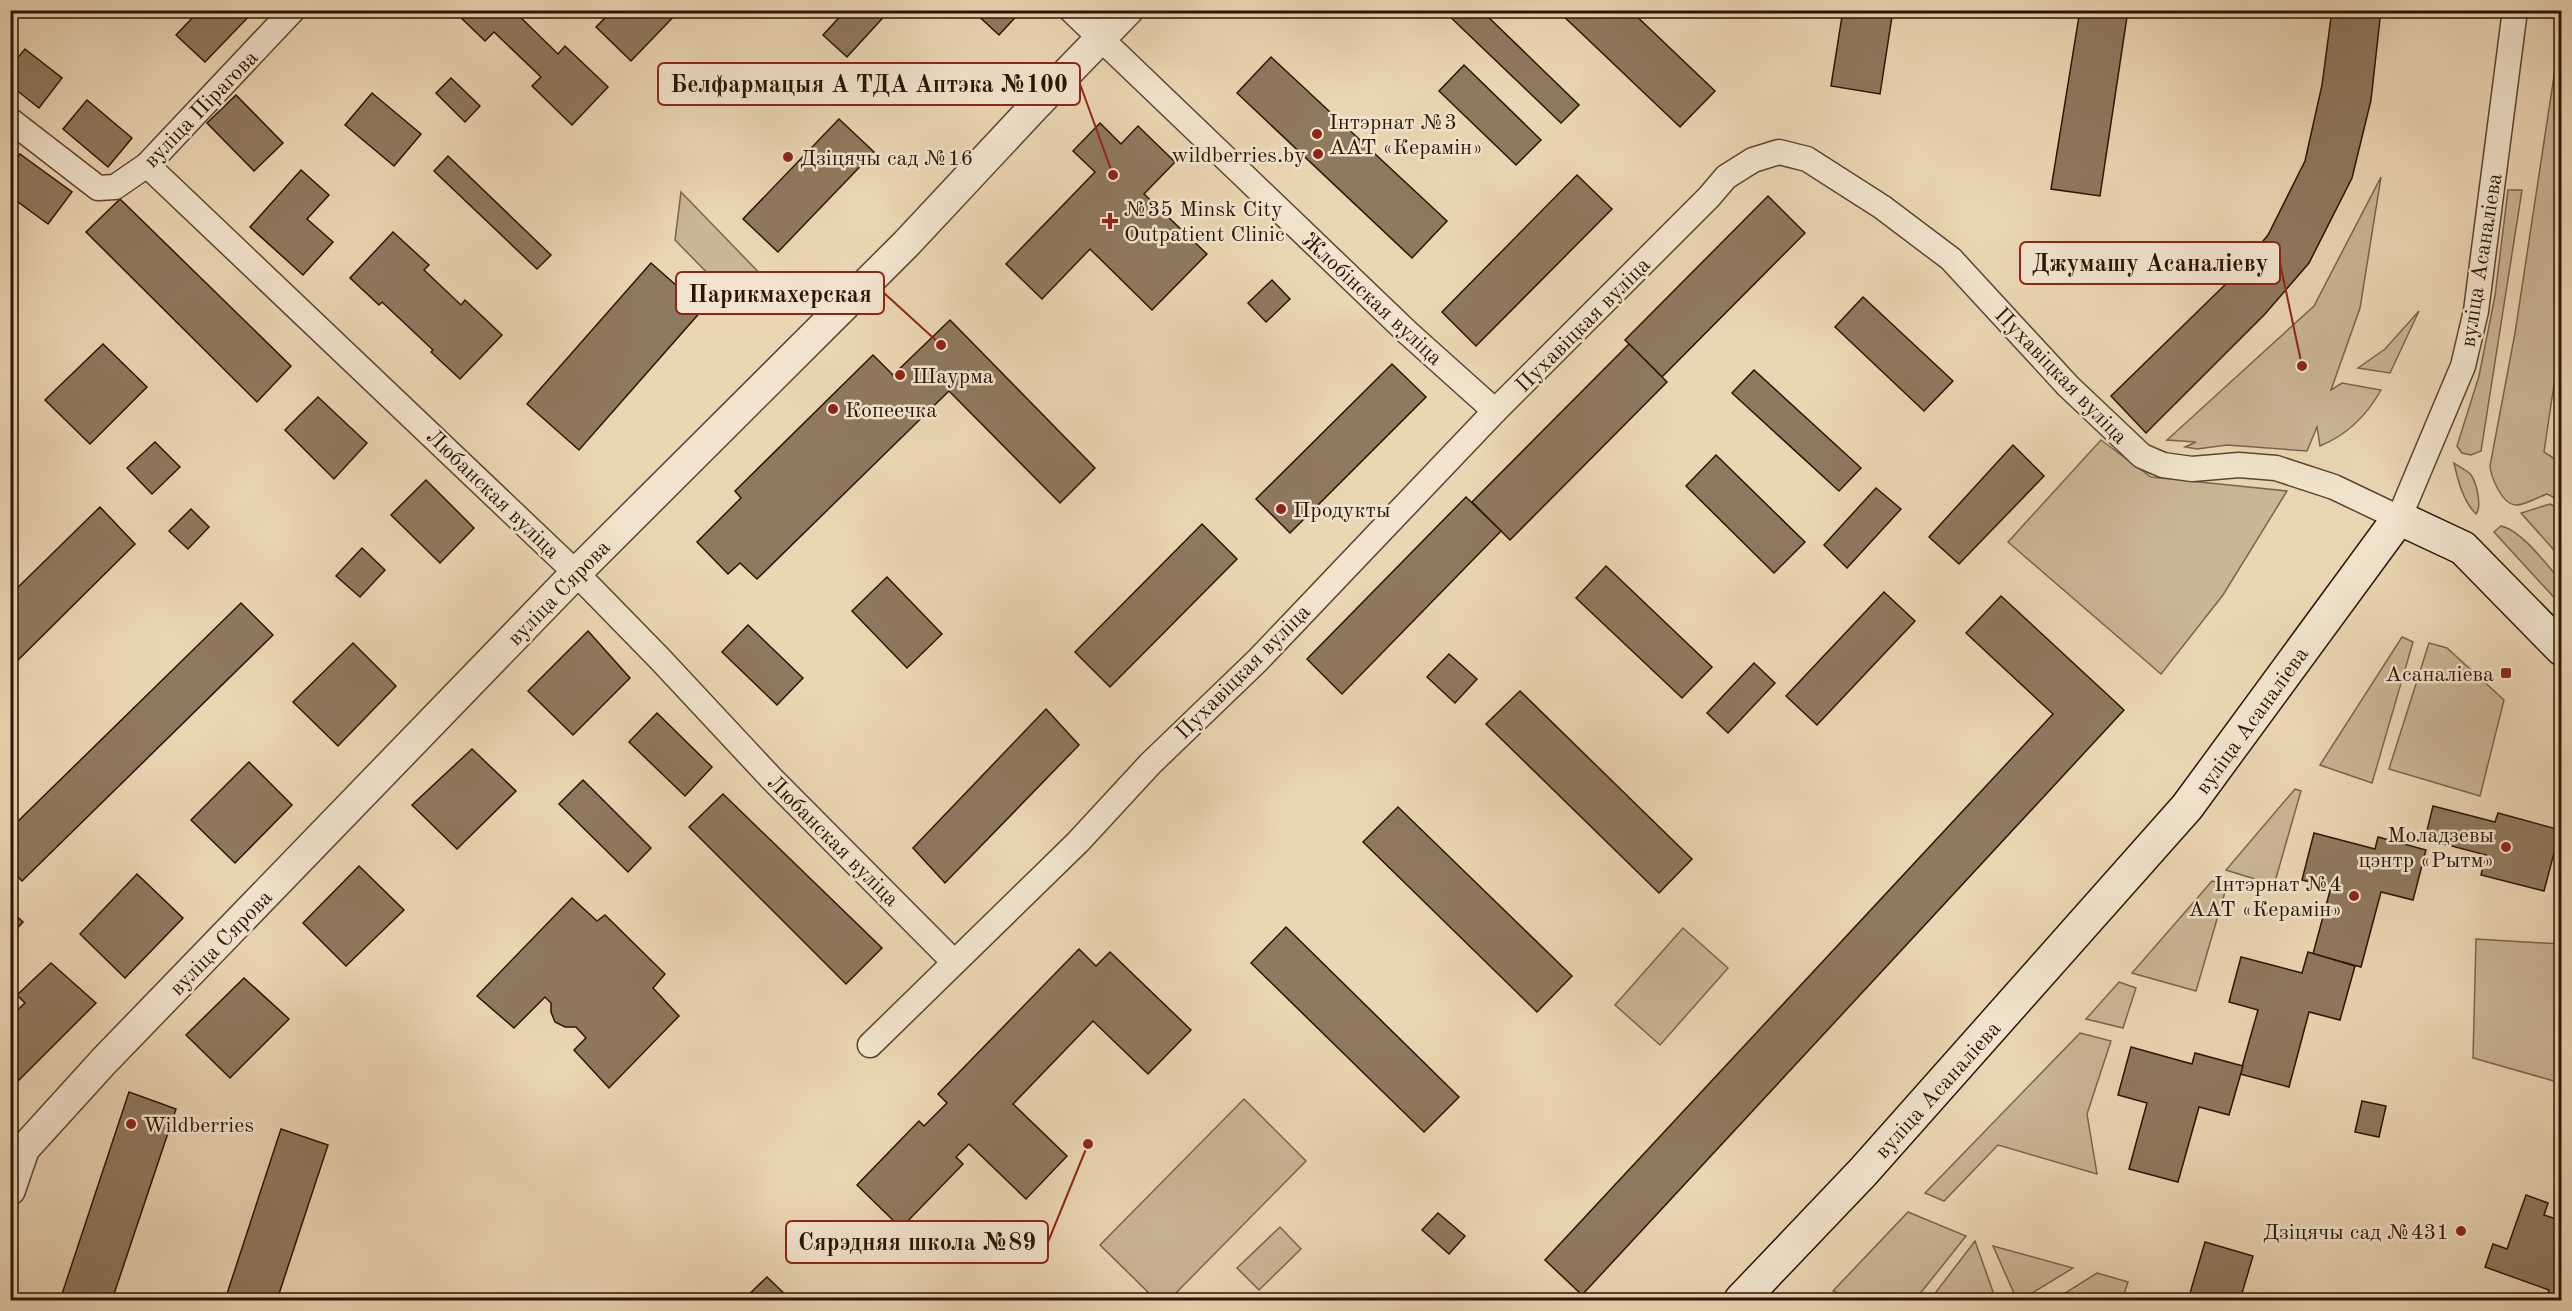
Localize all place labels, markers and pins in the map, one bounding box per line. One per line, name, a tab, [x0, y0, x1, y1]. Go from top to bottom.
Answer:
callout: Белфармацыя А ТДА Аптэка №100	[658, 63, 1080, 105]
place label: Інтэрнат №3 ААТ «Керамін»	[1329, 112, 1483, 159]
marker: Інтэрнат №3 ААТ «Керамін»	[1310, 127, 1324, 141]
place label: wildberries.by	[1171, 145, 1306, 167]
marker: wildberries.by	[1311, 147, 1325, 161]
place label: Дзіцячы сад №16	[800, 148, 973, 170]
marker: Дзіцячы сад №16	[781, 150, 795, 164]
place label: №35 Minsk City Outpatient Clinic	[1124, 199, 1285, 246]
marker: №35 Minsk City Outpatient Clinic	[1101, 212, 1119, 230]
callout: Джумашу Асаналіеву	[2020, 242, 2280, 284]
callout: Парикмахерская	[676, 272, 884, 314]
place label: Шаурма	[912, 366, 994, 388]
marker: Шаурма	[893, 368, 907, 382]
place label: Копеечка	[845, 400, 937, 422]
marker: Копеечка	[826, 402, 840, 416]
place label: Продукты	[1293, 500, 1390, 522]
marker: Продукты	[1274, 502, 1288, 516]
place label: Асаналіева	[2385, 664, 2494, 686]
marker: Асаналіева	[2499, 666, 2513, 680]
place label: Моладзевы цэнтр «Рытм»	[2358, 825, 2494, 872]
marker: Моладзевы цэнтр «Рытм»	[2499, 840, 2513, 854]
place label: Інтэрнат №4 ААТ «Керамін»	[2188, 874, 2342, 921]
marker: Інтэрнат №4 ААТ «Керамін»	[2347, 889, 2361, 903]
place label: Wildberries	[143, 1115, 254, 1137]
marker: Wildberries	[124, 1117, 138, 1131]
callout: Сярэдняя школа №89	[786, 1221, 1048, 1263]
place label: Дзіцячы сад №431	[2263, 1222, 2449, 1244]
marker: Дзіцячы сад №431	[2454, 1224, 2468, 1238]

